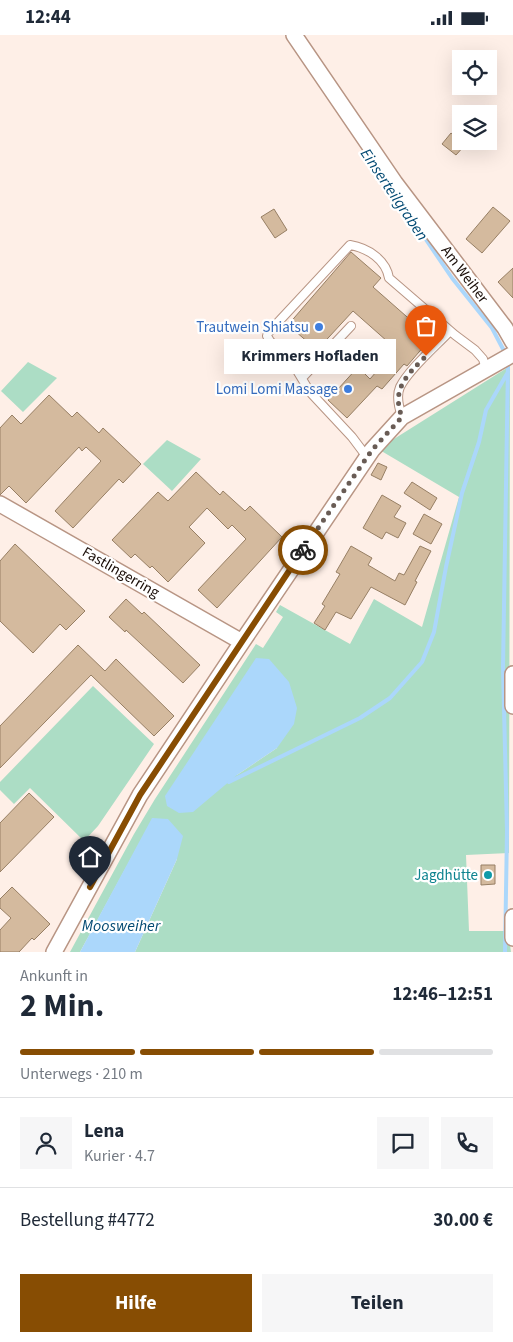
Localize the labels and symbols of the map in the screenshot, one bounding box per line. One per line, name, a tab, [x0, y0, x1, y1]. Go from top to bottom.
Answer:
water label: Einserteilgraben	[355, 144, 433, 245]
street label: Am Weiher	[436, 241, 494, 308]
pin	[405, 305, 447, 356]
place label: Trautwein Shiatsu	[196, 317, 309, 338]
marker: Trautwein Shiatsu	[313, 321, 325, 333]
callout: Krimmers Hofladen	[224, 339, 396, 373]
place label: Lomi Lomi Massage	[216, 379, 338, 400]
marker: Lomi Lomi Massage	[342, 383, 354, 395]
courier	[278, 525, 328, 575]
street label: Fastlingerring	[78, 542, 164, 603]
pin	[69, 836, 111, 887]
place label: Jagdhütte	[414, 865, 478, 886]
marker: Jagdhütte	[482, 869, 494, 881]
water label: Moosweiher	[82, 915, 162, 937]

